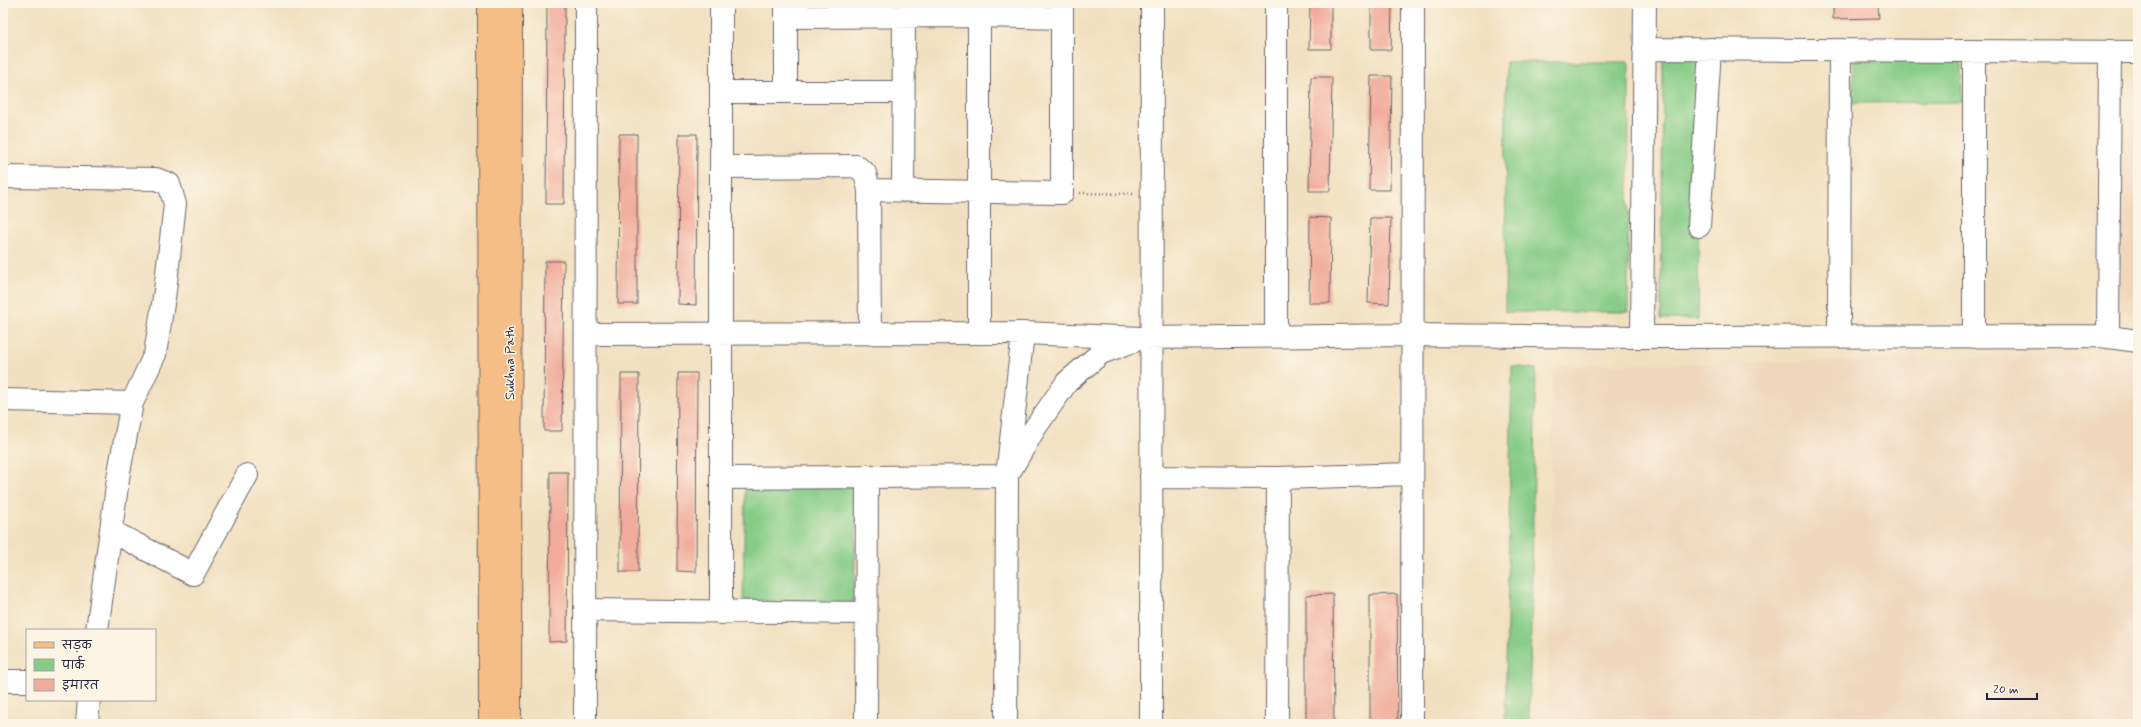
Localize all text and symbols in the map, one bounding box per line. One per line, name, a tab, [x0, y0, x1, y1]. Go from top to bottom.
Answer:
street label: Sukhna Path	[501, 326, 519, 400]
legend	[26, 629, 156, 701]
text: सड़क	[61, 638, 93, 654]
text: पार्क	[61, 655, 86, 674]
scale bar	[1987, 675, 2037, 701]
text: इमारत	[62, 678, 100, 694]
text: 20 m	[1993, 682, 2019, 698]

